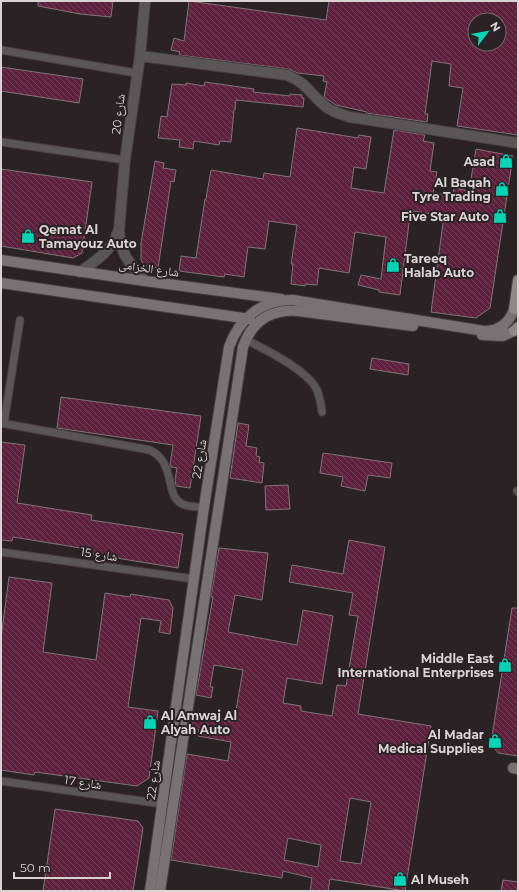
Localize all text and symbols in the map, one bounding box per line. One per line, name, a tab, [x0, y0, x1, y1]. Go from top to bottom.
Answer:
north arrow	[467, 12, 507, 52]
text: N	[487, 19, 504, 34]
street label: شارع 20	[108, 93, 129, 135]
shop icon: Asad	[498, 153, 514, 169]
place label: Asad	[463, 154, 495, 169]
place label: Al Baqah Tyre Trading	[412, 175, 491, 204]
shop icon: Al Baqah Tyre Trading	[494, 181, 510, 197]
shop icon: Five Star Auto	[492, 208, 508, 224]
place label: Five Star Auto	[401, 209, 489, 224]
place label: Qemat Al Tamayouz Auto	[39, 222, 137, 251]
shop icon: Qemat Al Tamayouz Auto	[20, 228, 36, 244]
place label: Tareeq Halab Auto	[404, 251, 474, 280]
street label: شارع الخزامى	[118, 256, 180, 281]
shop icon: Tareeq Halab Auto	[385, 257, 401, 273]
street label: شارع 22	[188, 438, 211, 480]
street label: شارع 15	[79, 544, 119, 565]
place label: Middle East International Enterprises	[338, 651, 495, 680]
shop icon: Middle East International Enterprises	[497, 657, 513, 673]
place label: Al Amwaj Al Alyah Auto	[160, 708, 237, 737]
shop icon: Al Amwaj Al Alyah Auto	[142, 714, 158, 730]
place label: Al Madar Medical Supplies	[378, 727, 485, 756]
shop icon: Al Madar Medical Supplies	[487, 733, 503, 749]
street label: شارع 22	[143, 759, 164, 801]
street label: شارع 17	[63, 772, 103, 793]
scale bar	[14, 854, 110, 880]
text: 50 m	[20, 860, 51, 875]
shop icon: Al Museh	[392, 871, 408, 887]
place label: Al Museh	[410, 872, 469, 887]

